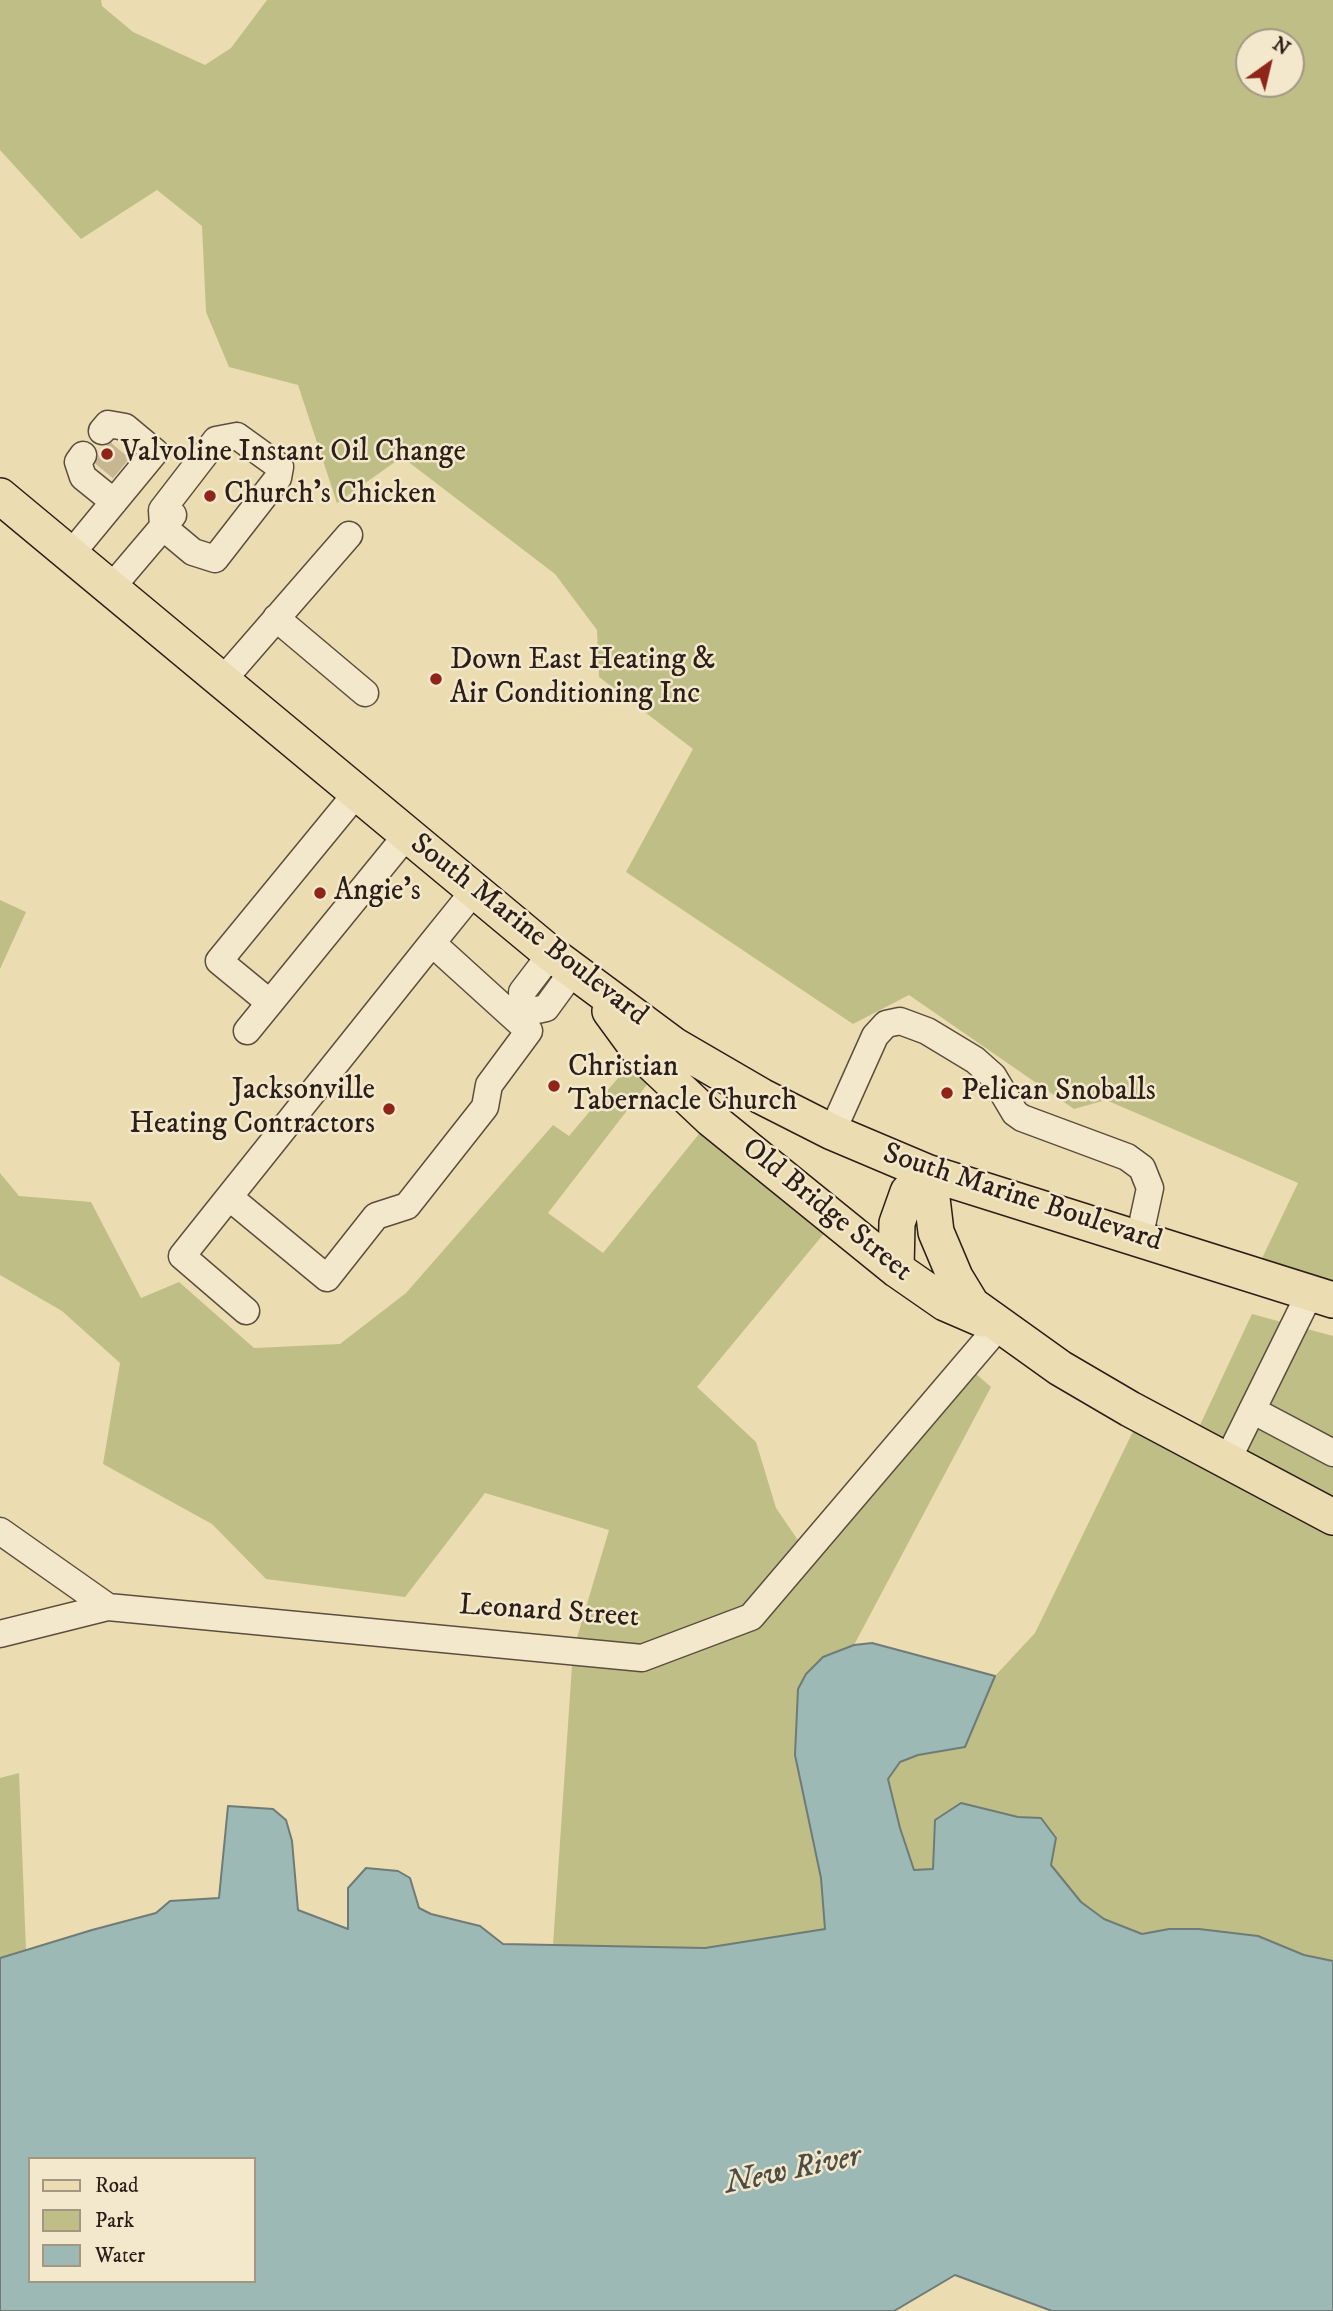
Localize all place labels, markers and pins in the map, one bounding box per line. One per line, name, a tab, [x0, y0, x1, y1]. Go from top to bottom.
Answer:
place label: Valvoline Instant Oil Change	[121, 436, 466, 472]
marker: Valvoline Instant Oil Change	[99, 446, 115, 462]
place label: Church's Chicken	[224, 478, 436, 514]
marker: Church's Chicken	[202, 488, 218, 504]
place label: Down East Heating & Air Conditioning Inc	[450, 644, 715, 714]
marker: Down East Heating & Air Conditioning Inc	[428, 671, 444, 687]
place label: Angie's	[334, 875, 421, 911]
marker: Angie's	[312, 885, 328, 901]
place label: Christian Tabernacle Church	[568, 1051, 797, 1122]
place label: Jacksonville Heating Contractors	[129, 1074, 375, 1144]
place label: Pelican Snoballs	[961, 1075, 1156, 1111]
marker: Christian Tabernacle Church	[546, 1078, 562, 1094]
marker: Pelican Snoballs	[939, 1085, 955, 1101]
marker: Jacksonville Heating Contractors	[381, 1101, 397, 1117]

